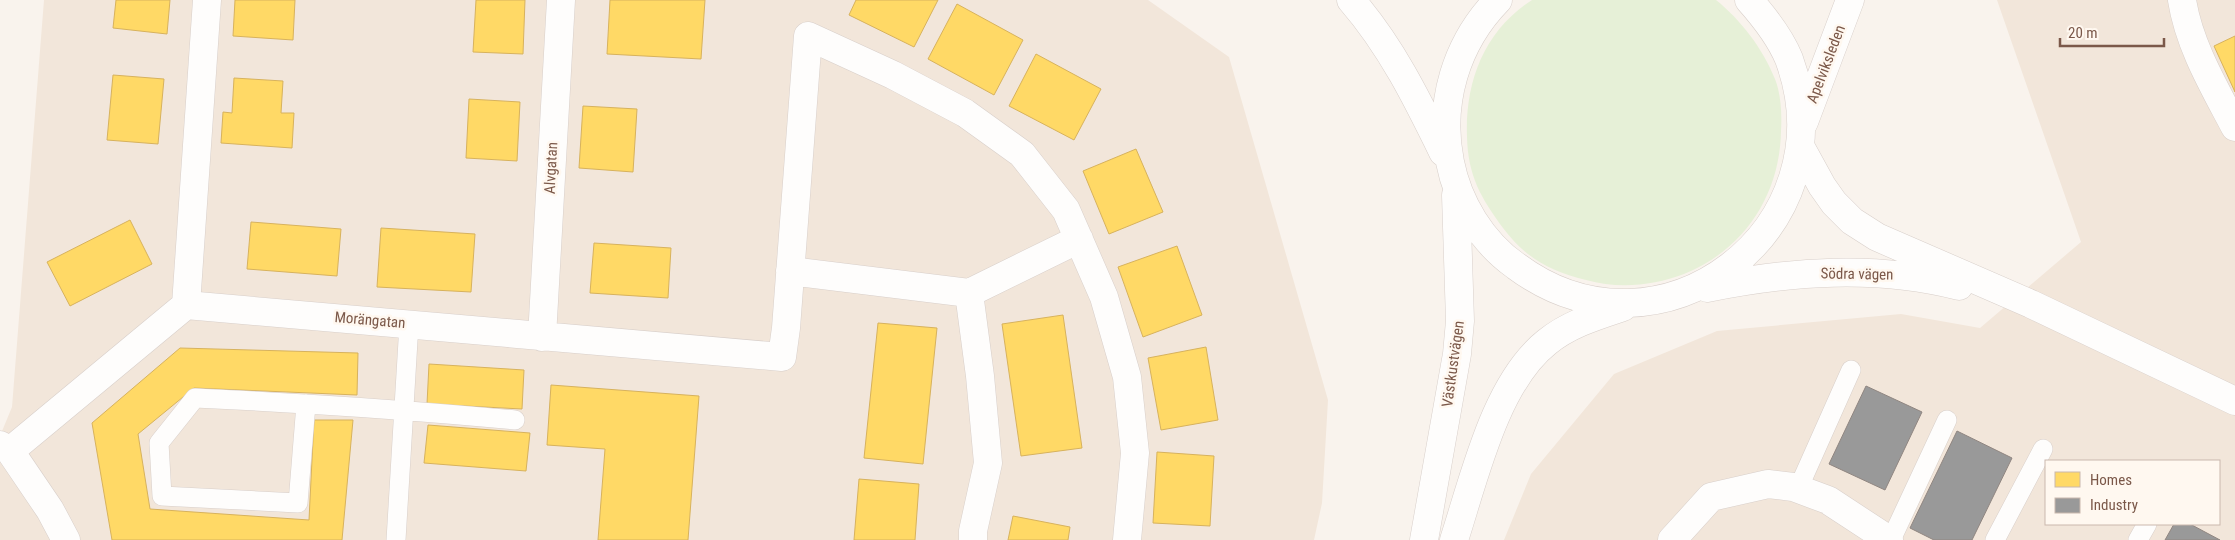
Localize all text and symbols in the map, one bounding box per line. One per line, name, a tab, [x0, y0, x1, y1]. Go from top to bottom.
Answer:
scale bar	[2060, 15, 2164, 47]
street label: Apelviksleden	[1803, 22, 1849, 106]
text: 20 m	[2068, 24, 2098, 42]
street label: Alvgatan	[541, 142, 561, 194]
street label: Södra vägen	[1820, 264, 1894, 284]
street label: Morängatan	[334, 308, 406, 332]
street label: Västkustvägen	[1438, 320, 1468, 408]
legend	[2045, 460, 2220, 525]
text: Homes	[2090, 471, 2132, 489]
text: Industry	[2090, 496, 2138, 514]

